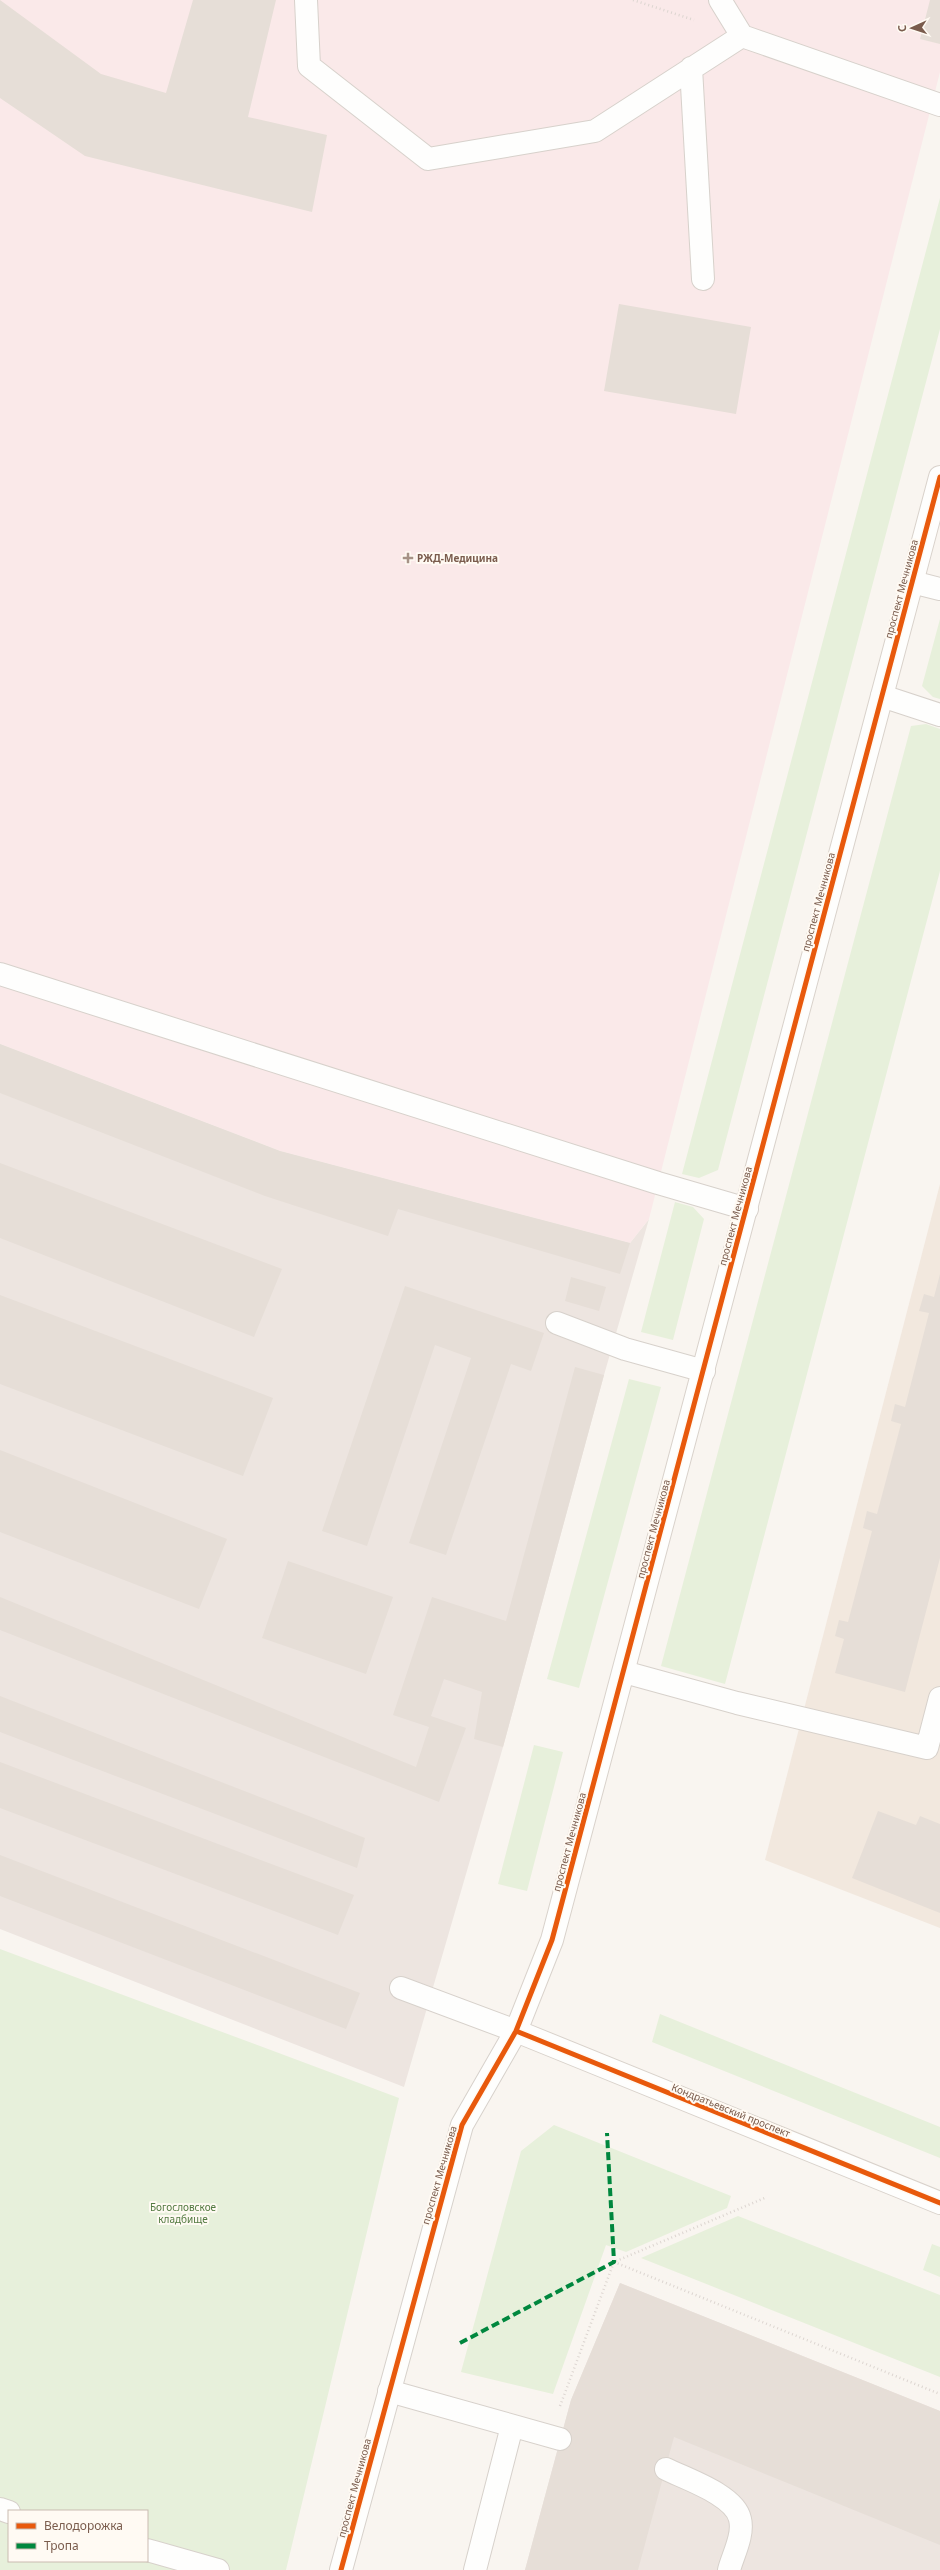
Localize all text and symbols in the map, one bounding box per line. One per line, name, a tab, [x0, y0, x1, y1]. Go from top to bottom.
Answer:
north arrow	[892, 8, 932, 48]
text: С	[894, 25, 909, 32]
street label: проспект Мечникова	[881, 538, 921, 640]
place label: РЖД-Медицина	[417, 551, 498, 565]
marker: РЖД-Медицина	[402, 552, 414, 564]
street label: проспект Мечникова	[798, 851, 838, 953]
street label: проспект Мечникова	[715, 1165, 755, 1267]
street label: проспект Мечникова	[633, 1478, 673, 1580]
street label: проспект Мечникова	[549, 1791, 589, 1893]
street label: Кондратьевский проспект	[670, 2080, 793, 2140]
street label: проспект Мечникова	[418, 2124, 460, 2226]
park label: Богословское кладбище	[150, 2200, 217, 2226]
street label: проспект Мечникова	[334, 2437, 374, 2539]
legend	[8, 2510, 148, 2562]
text: Велодорожка	[44, 2517, 123, 2534]
text: Тропа	[44, 2537, 79, 2554]

